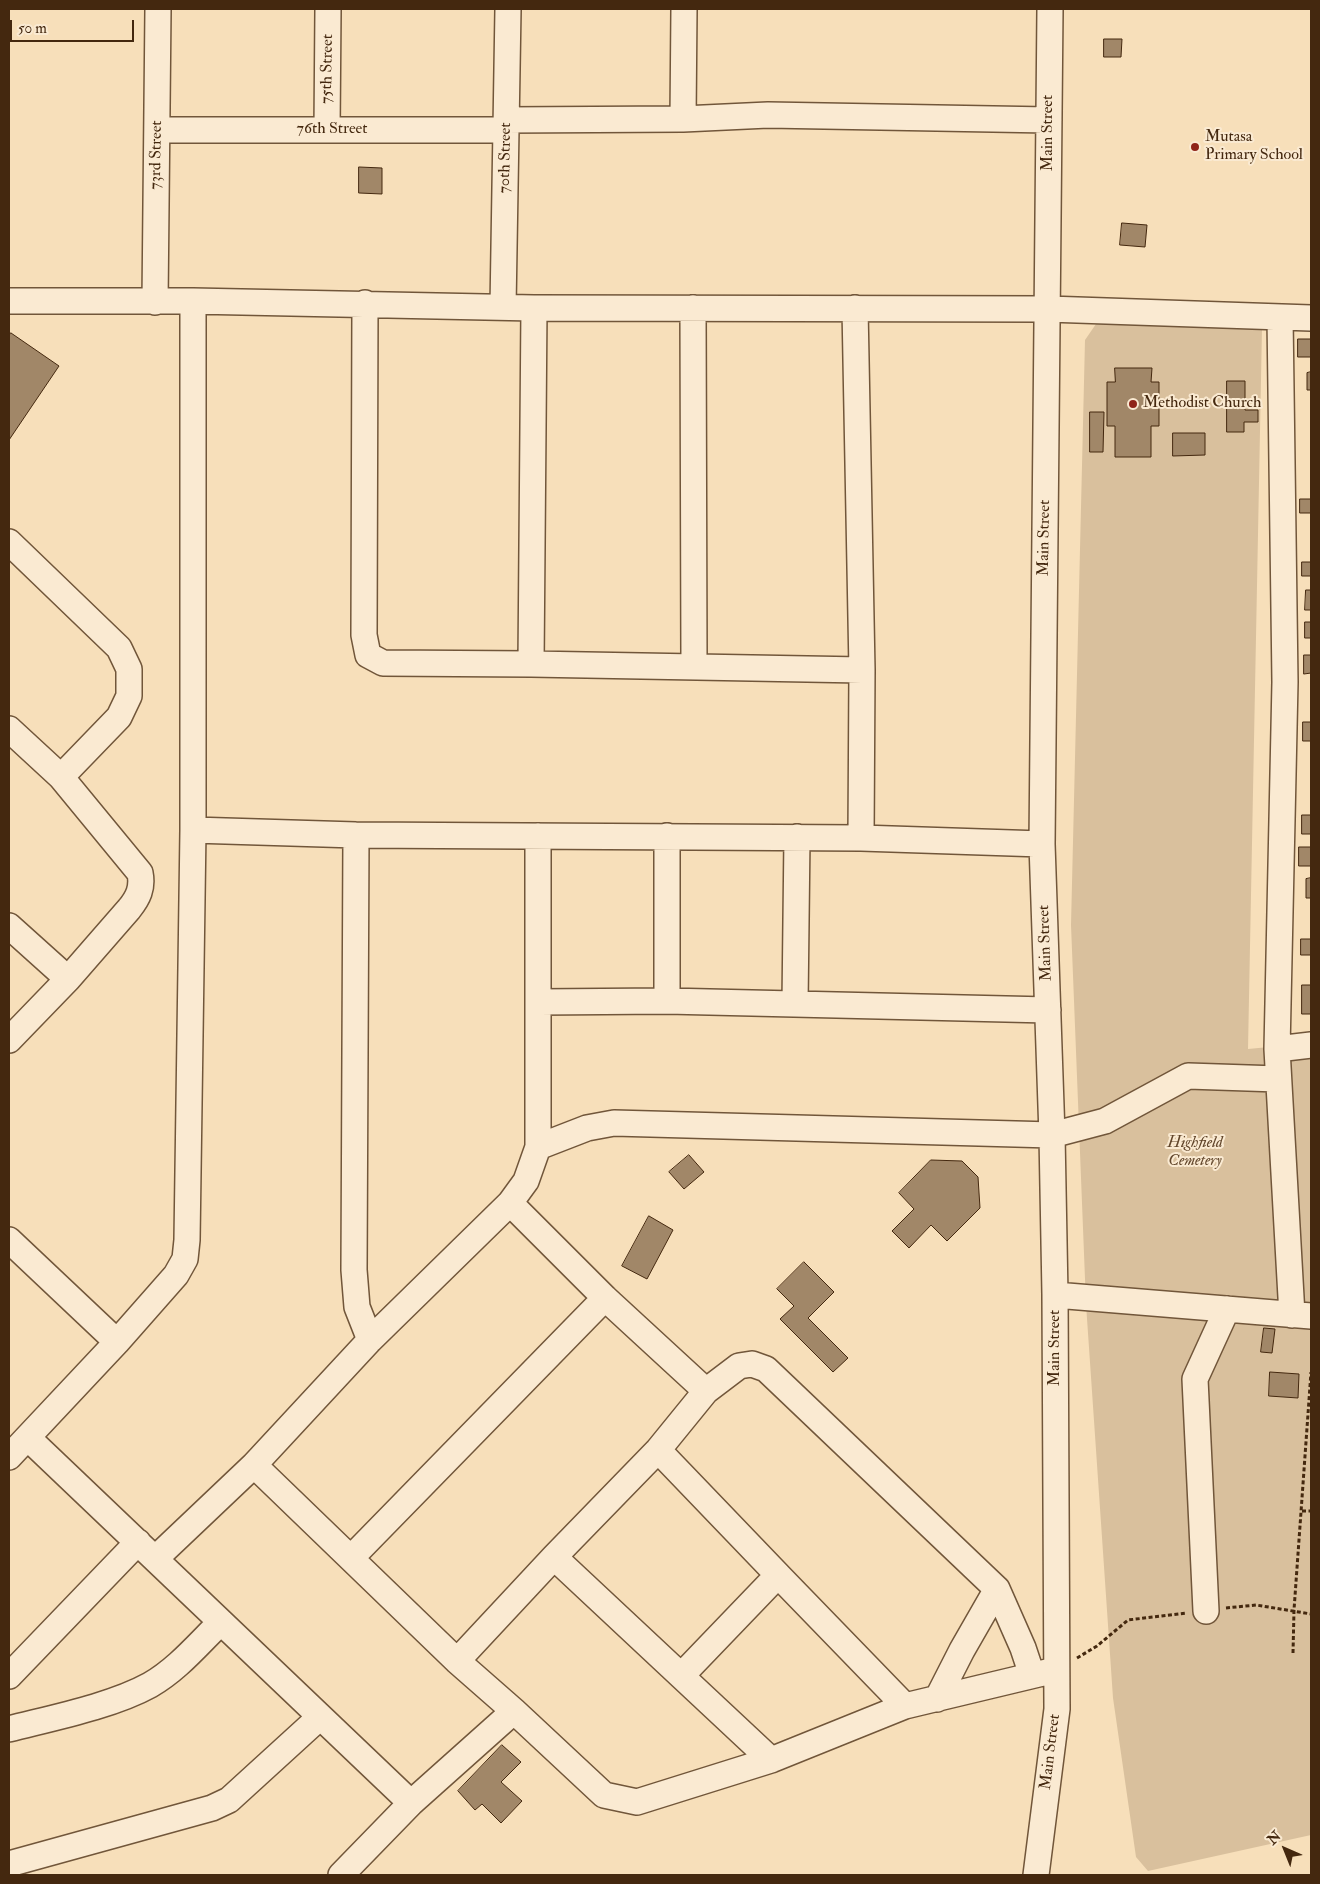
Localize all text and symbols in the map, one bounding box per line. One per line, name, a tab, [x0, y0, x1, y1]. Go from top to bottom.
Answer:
scale bar	[12, 10, 136, 42]
text: 50 m	[18, 19, 47, 38]
street label: 75th Street	[318, 34, 338, 104]
street label: Main Street	[1039, 95, 1059, 171]
street label: 73rd Street	[147, 120, 167, 190]
street label: 76th Street	[297, 120, 367, 140]
street label: 70th Street	[496, 122, 516, 194]
place label: Mutasa Primary School	[1205, 128, 1303, 166]
marker: Mutasa Primary School	[1189, 141, 1201, 153]
place label: Methodist Church	[1143, 394, 1261, 414]
marker: Methodist Church	[1127, 398, 1139, 410]
street label: Main Street	[1035, 500, 1055, 576]
street label: Main Street	[1035, 904, 1057, 982]
park label: Highfield Cemetery	[1167, 1134, 1223, 1172]
street label: Main Street	[1046, 1310, 1066, 1386]
street label: Main Street	[1037, 1713, 1065, 1791]
north arrow	[1260, 1824, 1310, 1874]
text: N	[1264, 1827, 1285, 1848]

